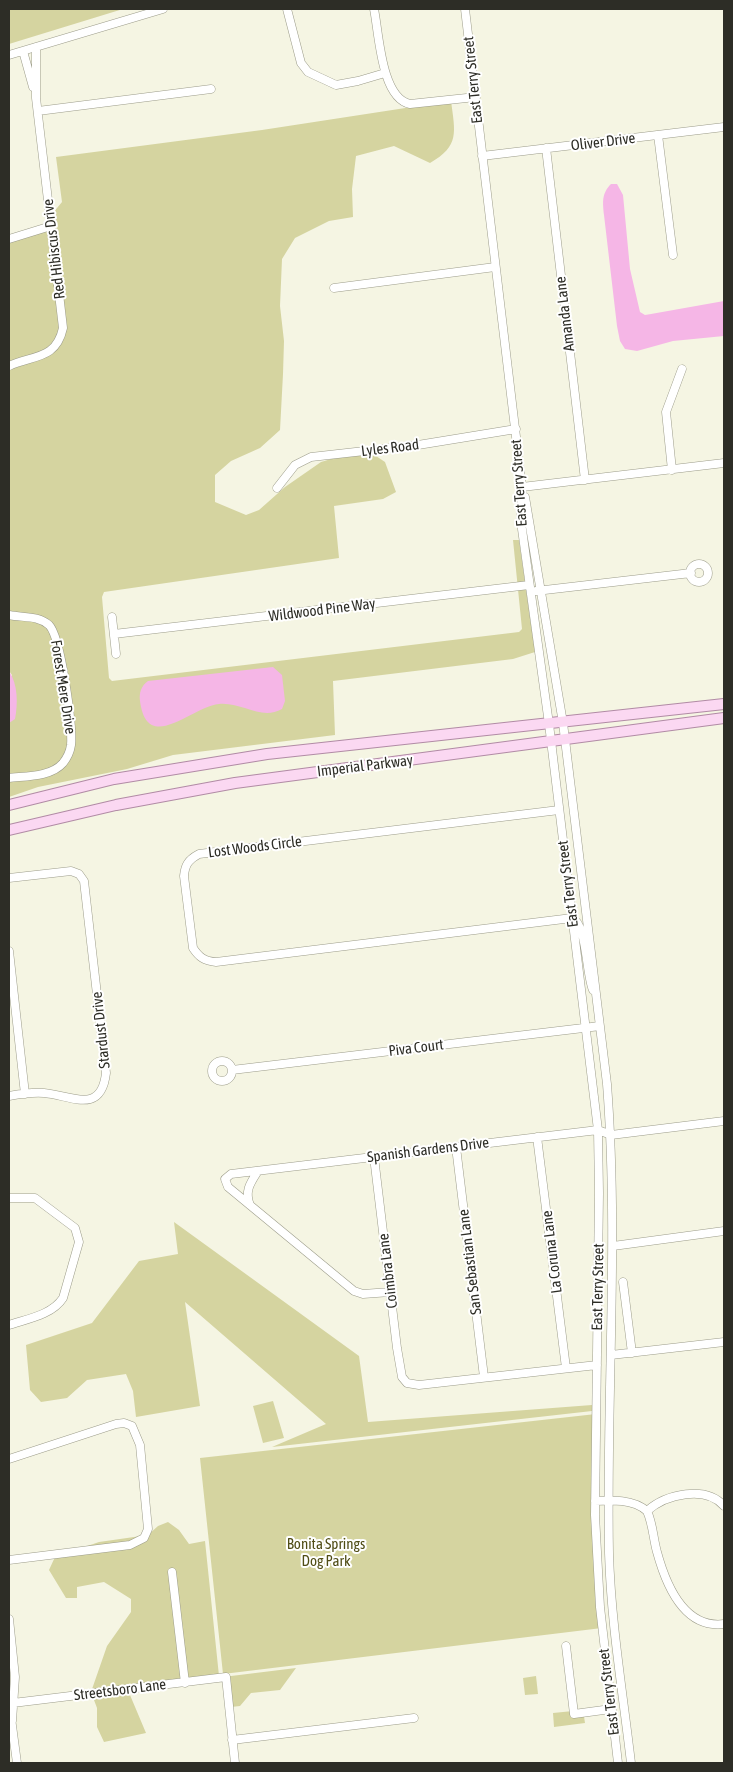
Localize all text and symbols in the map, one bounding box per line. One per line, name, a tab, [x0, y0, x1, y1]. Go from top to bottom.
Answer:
street label: East Terry Street	[459, 36, 487, 124]
street label: Oliver Drive	[570, 129, 636, 155]
street label: Red Hibiscus Drive	[39, 198, 69, 300]
street label: Amanda Lane	[551, 275, 579, 353]
street label: Lyles Road	[360, 436, 420, 460]
street label: East Terry Street	[507, 439, 531, 527]
street label: Wildwood Pine Way	[268, 595, 376, 625]
street label: Forest Mere Drive	[47, 639, 79, 735]
street label: Imperial Parkway	[316, 751, 414, 781]
street label: Lost Woods Circle	[207, 832, 303, 862]
street label: East Terry Street	[554, 839, 582, 929]
street label: Stardust Drive	[88, 991, 114, 1069]
street label: Piva Court	[388, 1036, 444, 1060]
street label: Spanish Gardens Drive	[366, 1134, 490, 1166]
street label: San Sebastian Lane	[455, 1208, 485, 1316]
street label: La Coruna Lane	[538, 1209, 566, 1295]
street label: Coimbra Lane	[374, 1233, 402, 1309]
street label: East Terry Street	[588, 1243, 608, 1331]
park label: Bonita Springs Dog Park	[287, 1535, 365, 1570]
street label: East Terry Street	[595, 1647, 623, 1737]
street label: Streetsboro Lane	[73, 1675, 167, 1705]

